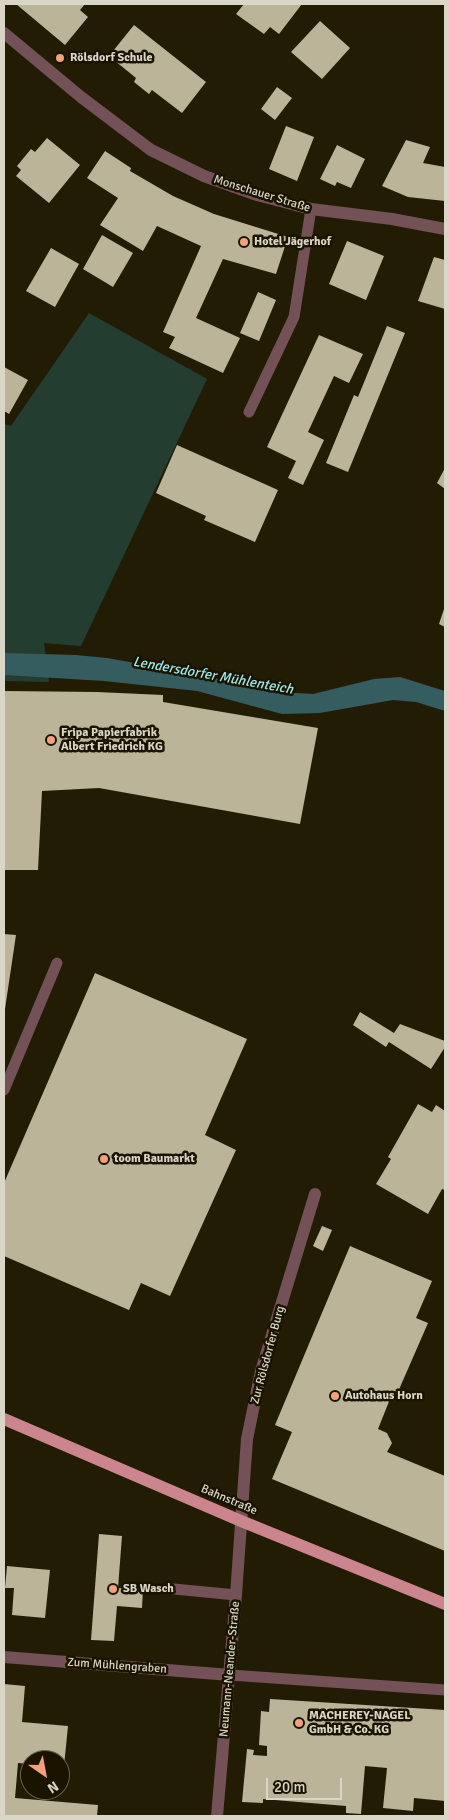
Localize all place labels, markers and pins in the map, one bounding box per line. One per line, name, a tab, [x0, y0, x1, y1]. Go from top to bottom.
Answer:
place label: Rölsdorf Schule	[70, 51, 153, 65]
marker: Rölsdorf Schule	[54, 52, 66, 64]
place label: Hotel Jägerhof	[254, 235, 331, 249]
marker: Hotel Jägerhof	[238, 236, 250, 248]
place label: Fripa Papierfabrik Albert Friedrich KG	[61, 726, 163, 754]
marker: Fripa Papierfabrik Albert Friedrich KG	[45, 734, 57, 746]
place label: toom Baumarkt	[114, 1152, 195, 1166]
marker: toom Baumarkt	[98, 1153, 110, 1165]
place label: Autohaus Horn	[345, 1389, 423, 1403]
marker: Autohaus Horn	[329, 1390, 341, 1402]
place label: SB Wasch	[123, 1582, 174, 1596]
marker: SB Wasch	[107, 1583, 119, 1595]
place label: MACHEREY-NAGEL GmbH & Co. KG	[309, 1709, 411, 1737]
marker: MACHEREY-NAGEL GmbH & Co. KG	[293, 1717, 305, 1729]

